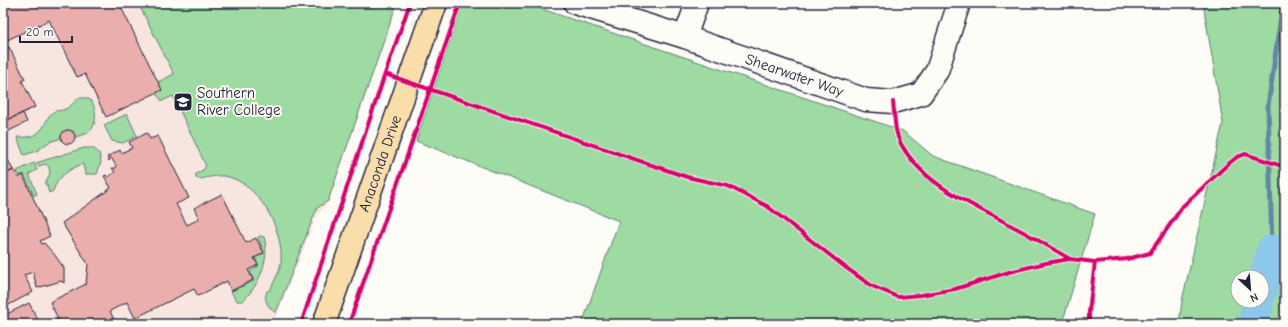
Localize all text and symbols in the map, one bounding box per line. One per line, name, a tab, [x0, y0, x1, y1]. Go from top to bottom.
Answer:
scale bar	[20, 18, 72, 44]
text: 20 m	[26, 25, 54, 39]
street label: Shearwater Way	[743, 50, 846, 101]
place label: Southern River College	[197, 84, 281, 119]
school or university icon: Southern River College	[172, 91, 194, 113]
street label: Anaconda Drive	[355, 112, 405, 214]
north arrow	[1230, 269, 1270, 309]
text: N	[1248, 290, 1260, 305]

